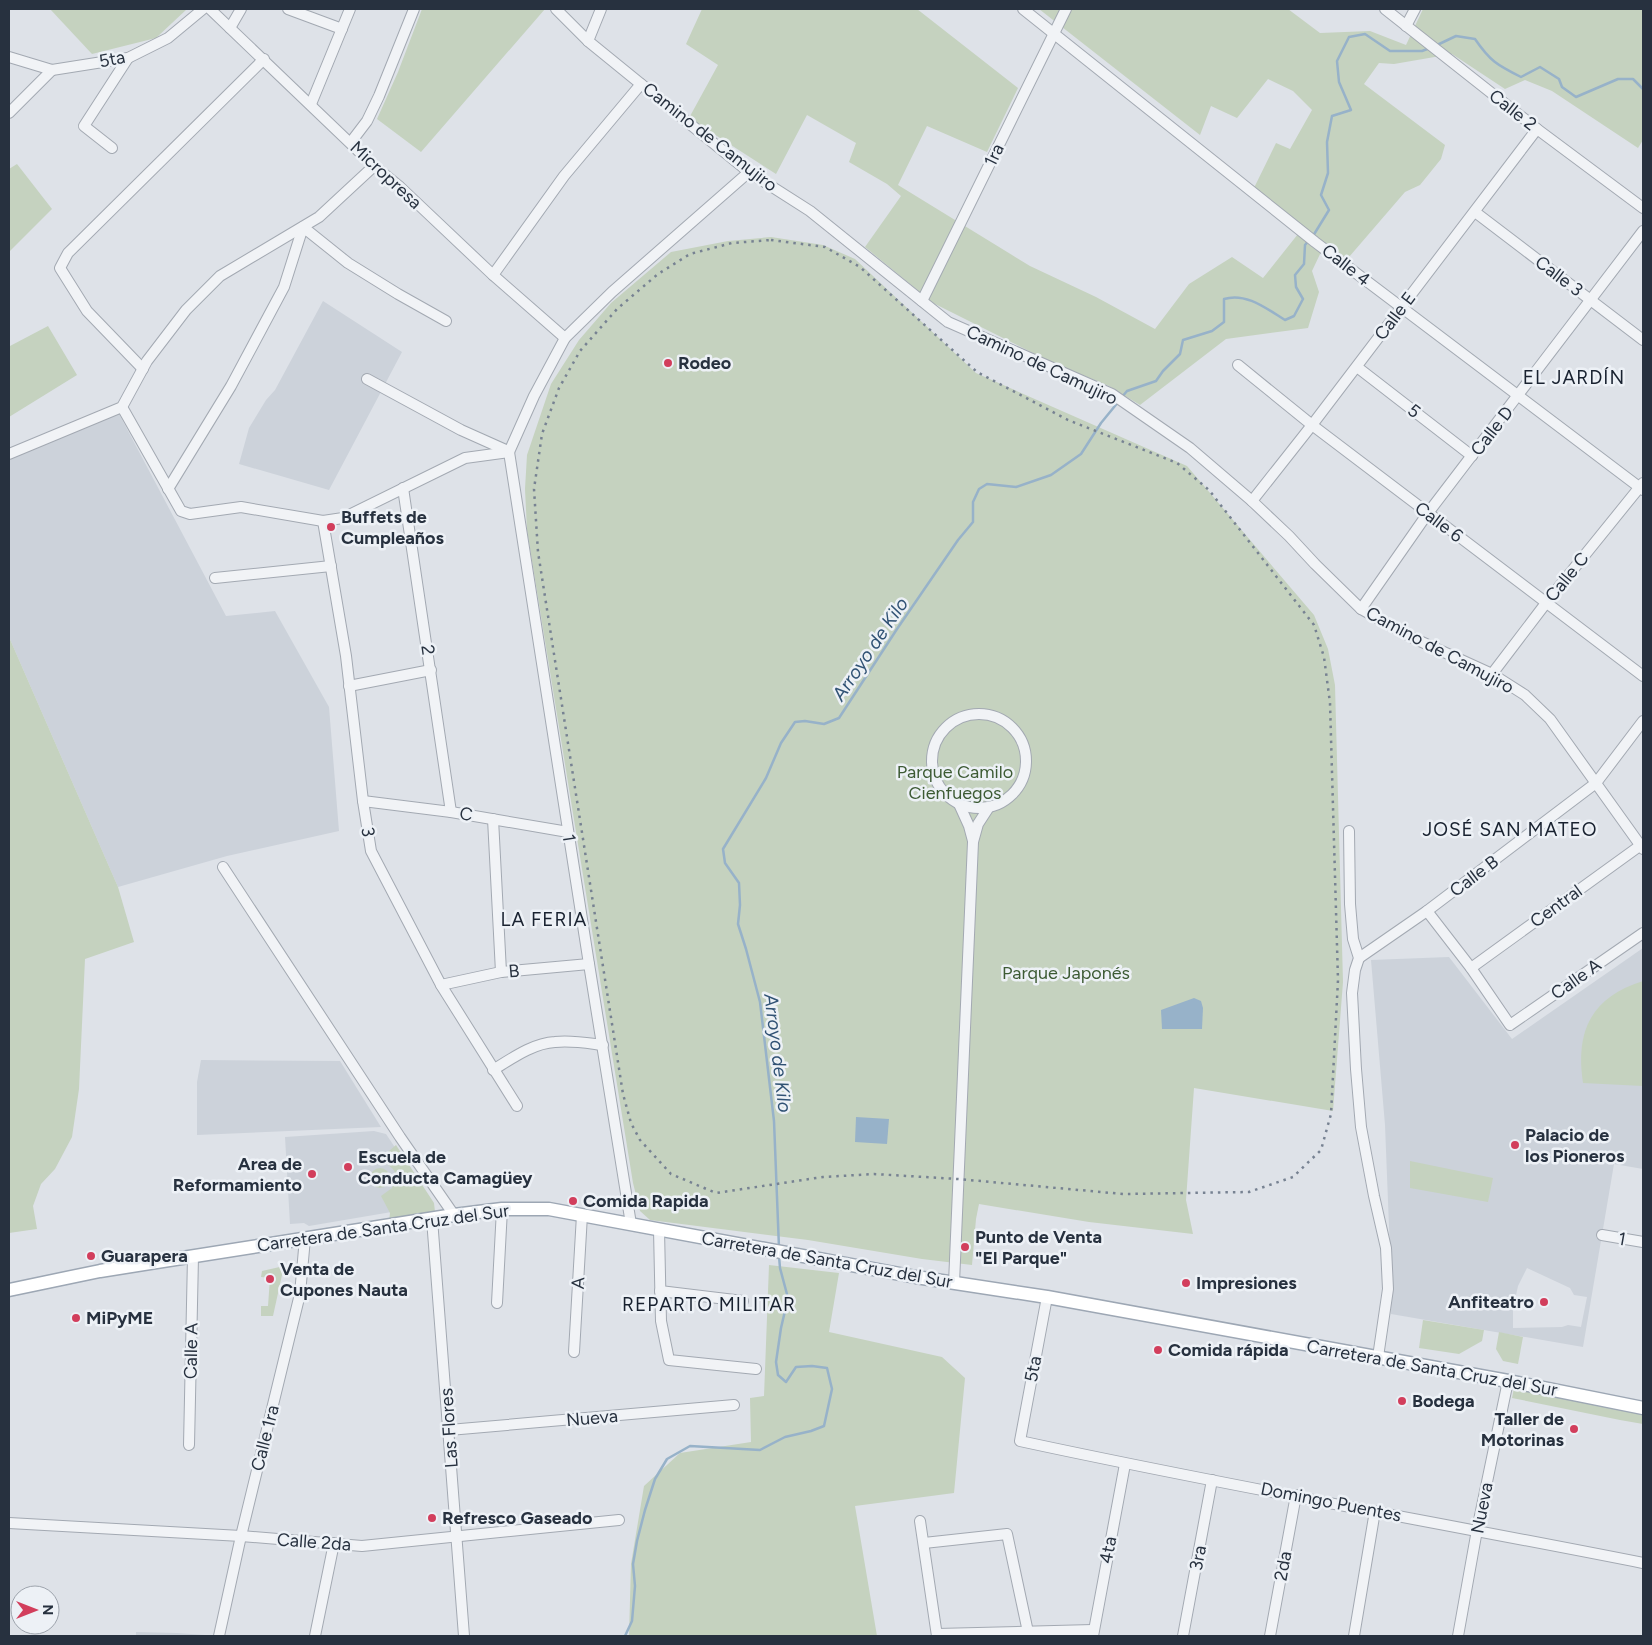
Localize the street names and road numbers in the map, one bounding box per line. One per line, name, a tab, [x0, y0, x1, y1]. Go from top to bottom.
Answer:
street label: 5ta	[97, 46, 127, 72]
street label: Camino de Camujiro	[638, 78, 782, 196]
street label: Calle 2	[1485, 85, 1541, 135]
street label: Micropresa	[346, 136, 426, 214]
street label: 1ra	[979, 140, 1009, 170]
street label: Calle 4	[1317, 239, 1375, 291]
street label: Calle 3	[1531, 251, 1587, 301]
street label: Calle E	[1370, 287, 1420, 345]
street label: Camino de Camujiro	[963, 320, 1121, 410]
street label: 5	[1403, 399, 1425, 423]
street label: Calle D	[1466, 402, 1518, 460]
street label: Calle 6	[1411, 497, 1467, 547]
street label: Calle C	[1540, 548, 1594, 606]
street label: Camino de Camujiro	[1362, 602, 1518, 698]
street label: 2	[416, 643, 440, 657]
street label: C	[458, 802, 474, 826]
street label: 3	[356, 825, 380, 839]
street label: 1	[558, 833, 580, 843]
street label: Calle B	[1445, 851, 1503, 901]
street label: Central	[1526, 880, 1586, 932]
street label: Calle A	[1547, 954, 1605, 1004]
street label: B	[508, 960, 520, 982]
street label: Carretera de Santa Cruz del Sur	[256, 1199, 510, 1257]
street label: Carretera de Santa Cruz del Sur	[700, 1227, 954, 1293]
street label: 1	[1616, 1228, 1628, 1250]
street label: A	[567, 1276, 589, 1290]
street label: Calle A	[180, 1323, 202, 1379]
street label: Carretera de Santa Cruz del Sur	[1305, 1335, 1559, 1401]
street label: 5ta	[1020, 1354, 1046, 1384]
street label: Las Flores	[435, 1387, 463, 1469]
street label: Calle 1ra	[246, 1403, 284, 1473]
street label: Nueva	[565, 1405, 619, 1431]
street label: Domingo Puentes	[1259, 1478, 1403, 1526]
street label: Nueva	[1466, 1480, 1498, 1536]
street label: Calle 2da	[276, 1528, 352, 1556]
street label: 4ta	[1095, 1535, 1121, 1565]
street label: 3ra	[1185, 1544, 1211, 1572]
street label: 2da	[1270, 1549, 1296, 1583]

